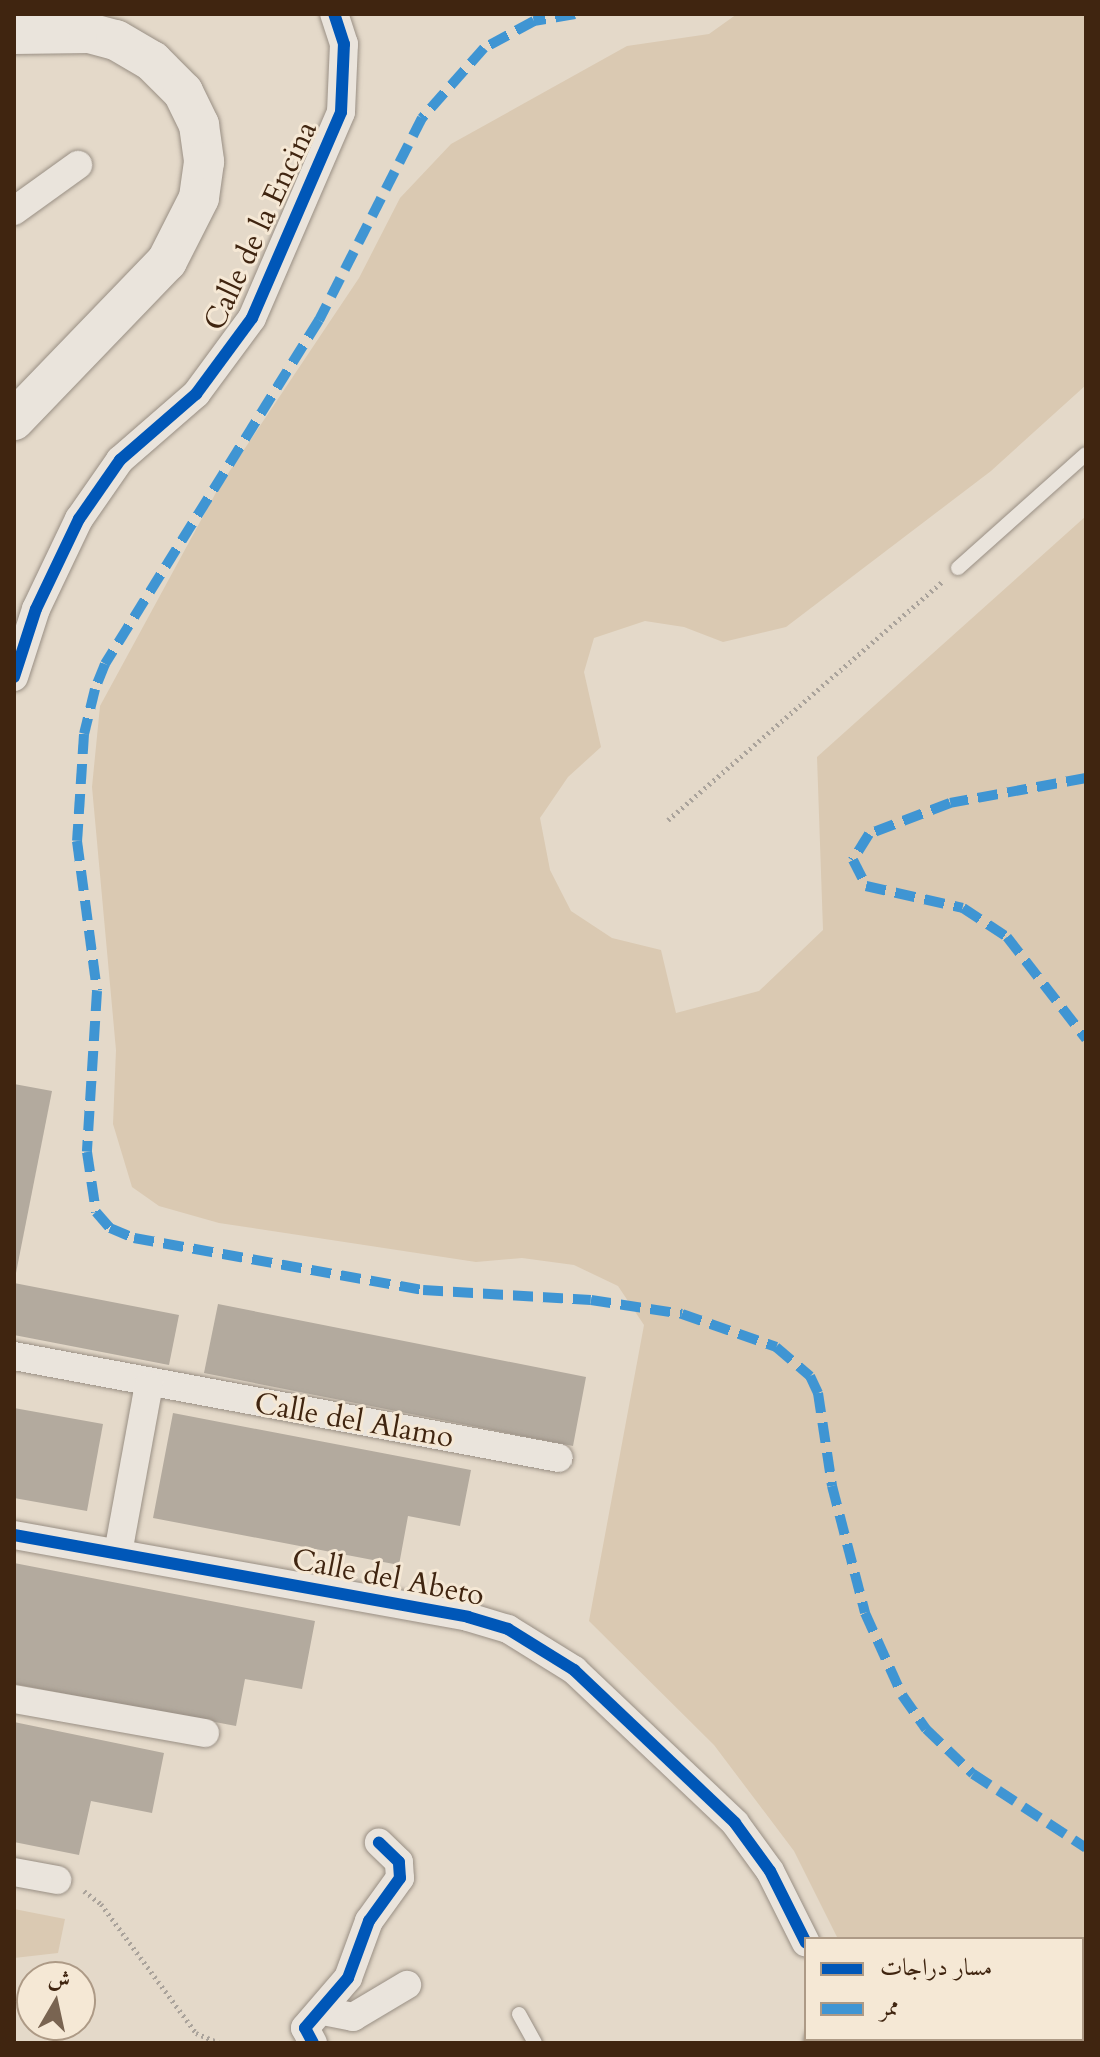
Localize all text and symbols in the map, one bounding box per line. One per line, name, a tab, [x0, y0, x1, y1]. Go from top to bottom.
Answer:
street label: Calle de la Encina	[197, 116, 325, 336]
street label: Calle del Alamo	[252, 1386, 456, 1456]
street label: Calle del Abeto	[289, 1542, 487, 1614]
legend	[804, 1937, 1084, 2041]
text: مسار دراجات	[880, 1951, 992, 1984]
north arrow	[16, 1961, 96, 2041]
text: ش	[46, 1963, 73, 1996]
text: ممر	[880, 1991, 899, 2024]

